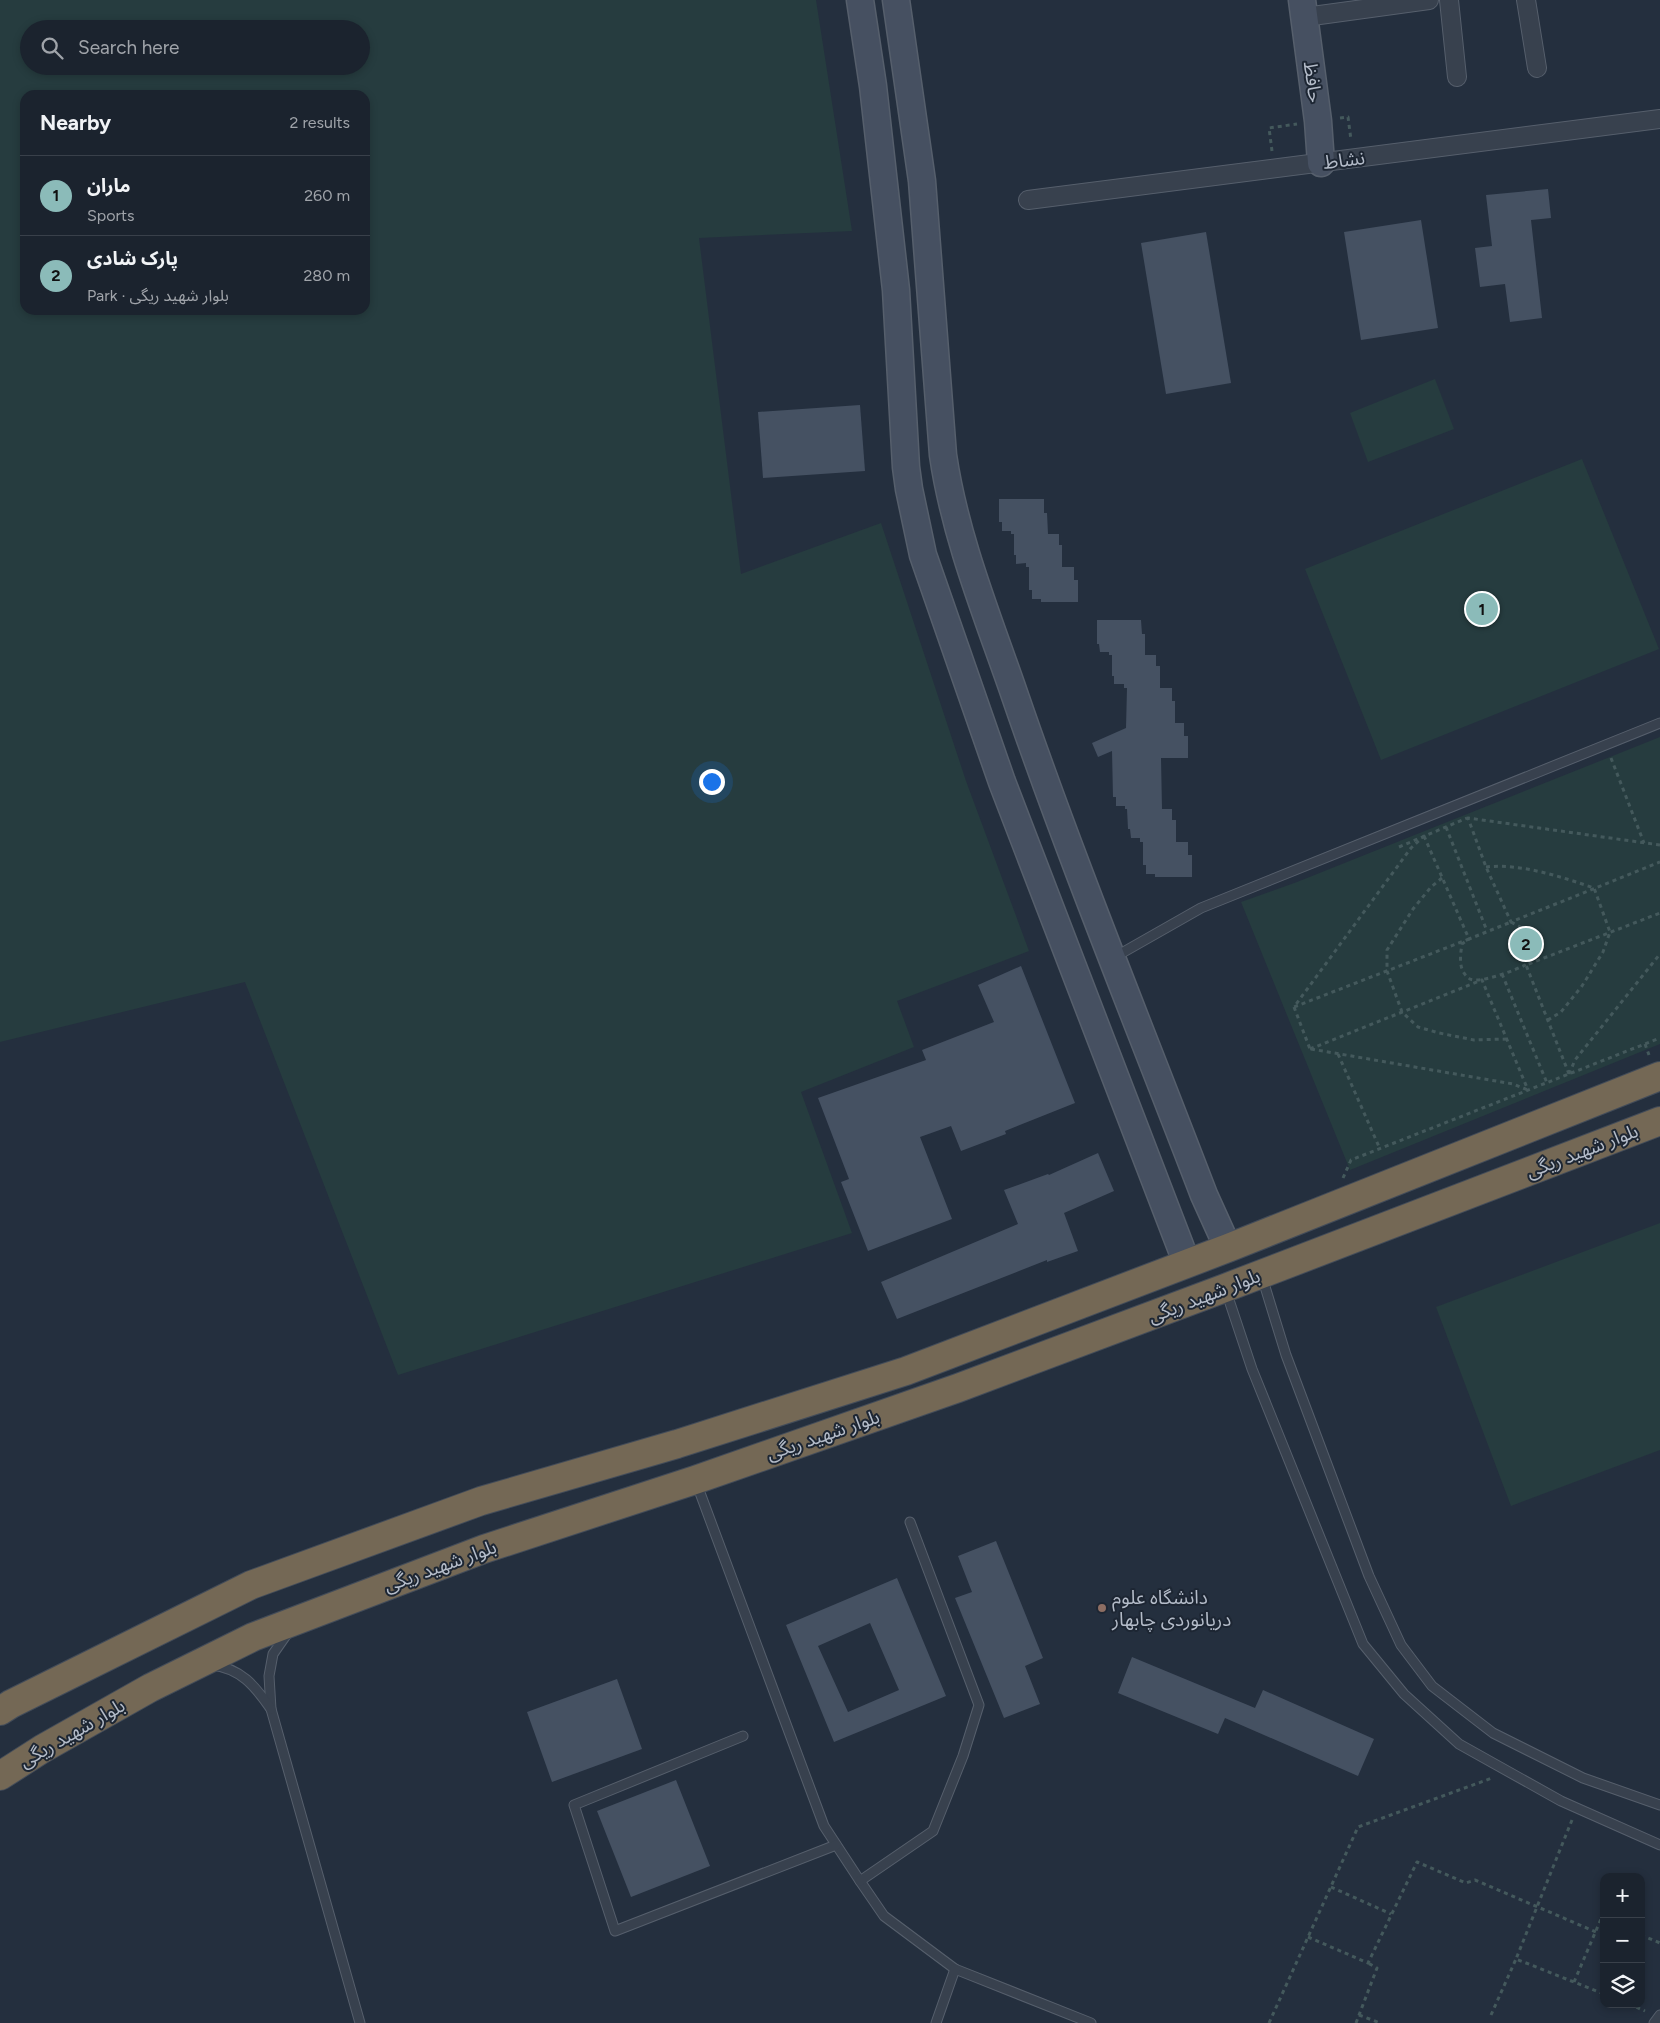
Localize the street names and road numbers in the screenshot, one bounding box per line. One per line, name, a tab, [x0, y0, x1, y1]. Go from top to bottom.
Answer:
street label: حافظ	[1299, 60, 1327, 104]
street label: نشاط	[1322, 146, 1366, 174]
street label: بلوار شهید ریگی	[1523, 1119, 1641, 1183]
street label: بلوار شهید ریگی	[1145, 1264, 1263, 1328]
street label: بلوار شهید ریگی	[763, 1405, 883, 1465]
street label: بلوار شهید ریگی	[381, 1535, 499, 1597]
street label: بلوار شهید ریگی	[15, 1694, 129, 1772]

